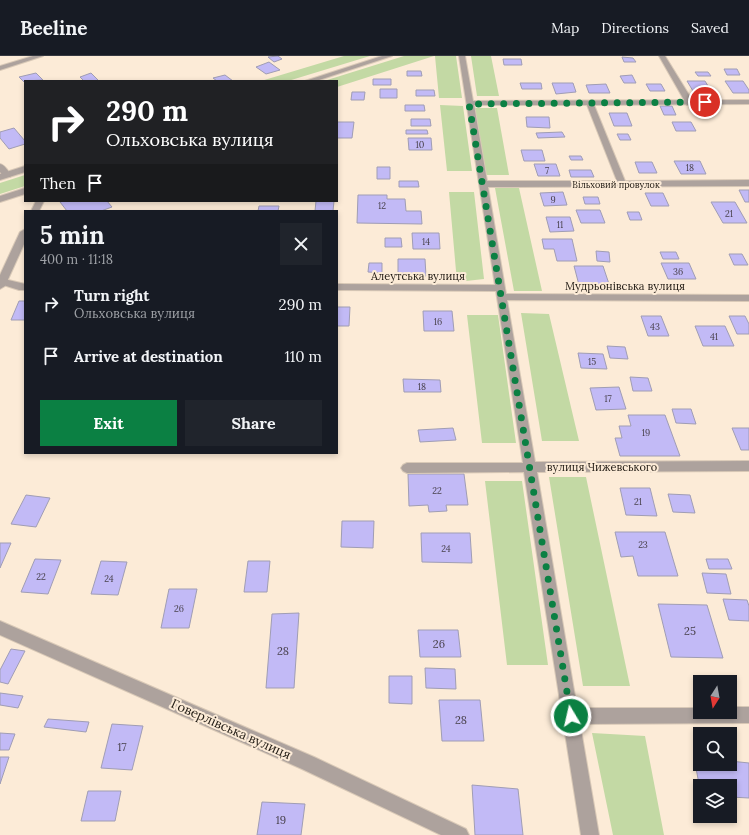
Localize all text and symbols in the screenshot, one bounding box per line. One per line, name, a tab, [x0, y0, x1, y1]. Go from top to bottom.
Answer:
text: Beeline	[20, 16, 88, 40]
text: Map	[551, 19, 579, 37]
text: Directions	[601, 19, 669, 37]
text: Saved	[691, 19, 729, 37]
pin	[688, 85, 722, 119]
icon: arrive	[694, 91, 716, 113]
text: 290 m	[106, 93, 188, 129]
icon: right	[40, 96, 92, 148]
text: Ольховська вулиця	[106, 128, 274, 151]
house number: 10	[416, 139, 425, 150]
house number: 18	[686, 162, 694, 173]
house number: 7	[545, 165, 549, 176]
icon: arrive	[84, 172, 106, 194]
text: Then	[40, 174, 76, 193]
street label: Вільховий провулок	[572, 179, 660, 190]
house number: 9	[550, 194, 556, 205]
house number: 12	[378, 200, 386, 211]
house number: 21	[725, 208, 733, 219]
house number: 11	[557, 219, 563, 230]
text: 5 min	[40, 220, 105, 251]
button: close	[280, 223, 322, 265]
house number: 14	[422, 236, 430, 247]
text: 400 m · 11:18	[40, 251, 113, 268]
house number: 36	[673, 266, 683, 277]
street label: Алеутська вулиця	[370, 269, 465, 283]
street label: Мудрьонівська вулиця	[565, 279, 685, 293]
text: Turn right	[74, 286, 150, 305]
icon: right	[40, 293, 62, 315]
text: 290 m	[279, 295, 322, 314]
text: Ольховська вулиця	[74, 305, 195, 322]
house number: 16	[434, 316, 442, 327]
house number: 43	[650, 321, 660, 332]
house number: 41	[710, 331, 718, 342]
icon: arrive	[40, 345, 62, 367]
text: Arrive at destination	[74, 347, 223, 366]
text: 110 m	[284, 347, 322, 366]
house number: 15	[588, 356, 596, 367]
house number: 18	[418, 381, 426, 392]
house number: 17	[604, 393, 612, 404]
button: Exit	[40, 400, 177, 446]
button: Share	[185, 400, 322, 446]
house number: 19	[642, 427, 650, 438]
street label: вулиця Чижевського	[547, 460, 657, 474]
house number: 22	[432, 485, 442, 496]
house number: 21	[634, 496, 642, 507]
house number: 23	[638, 539, 648, 550]
house number: 24	[441, 543, 451, 554]
house number: 22	[36, 571, 46, 582]
house number: 24	[104, 573, 114, 584]
house number: 26	[174, 603, 184, 614]
house number: 25	[684, 624, 696, 638]
house number: 26	[433, 637, 445, 651]
house number: 28	[277, 644, 289, 658]
north arrow	[693, 675, 737, 719]
map controls	[693, 675, 737, 823]
street label: Говерлівська вулиця	[168, 695, 294, 763]
position arrow	[550, 695, 592, 737]
house number: 28	[455, 713, 467, 727]
button: search	[693, 727, 737, 771]
house number: 17	[117, 740, 127, 754]
button: layers	[693, 779, 737, 823]
house number: 19	[276, 813, 286, 827]

